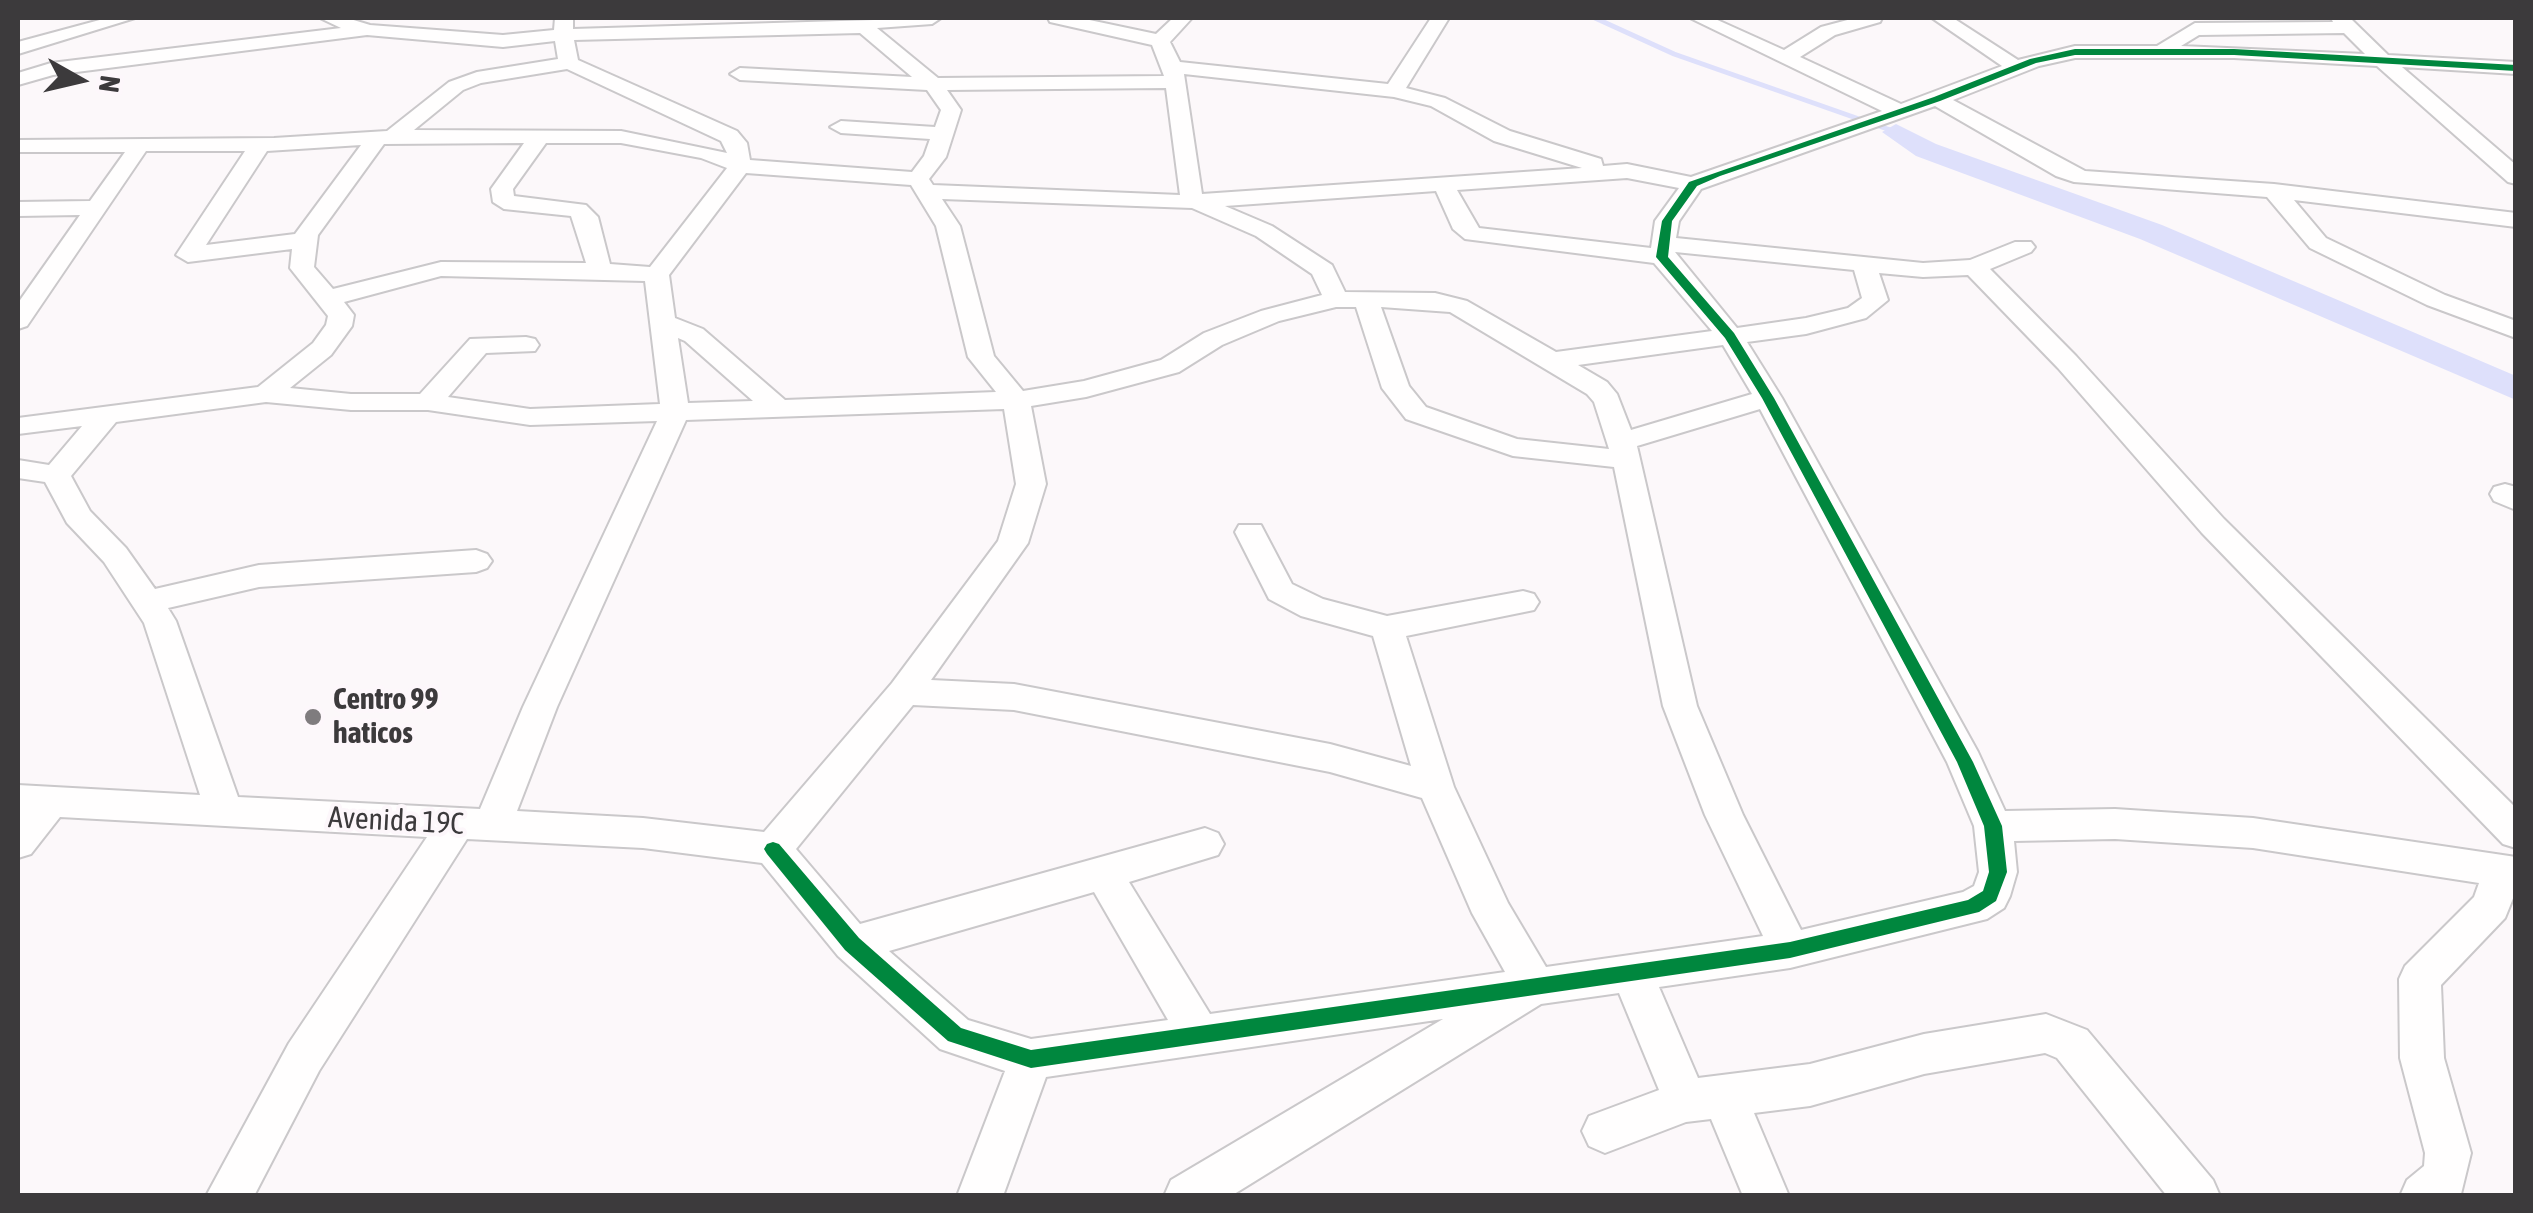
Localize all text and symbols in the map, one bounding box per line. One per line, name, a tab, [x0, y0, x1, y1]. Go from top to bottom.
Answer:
north arrow	[30, 30, 130, 130]
text: N	[93, 74, 127, 95]
place label: Centro 99 haticos	[333, 682, 439, 752]
marker: Centro 99 haticos	[302, 706, 324, 728]
street label: Avenida 19C	[327, 799, 465, 843]

